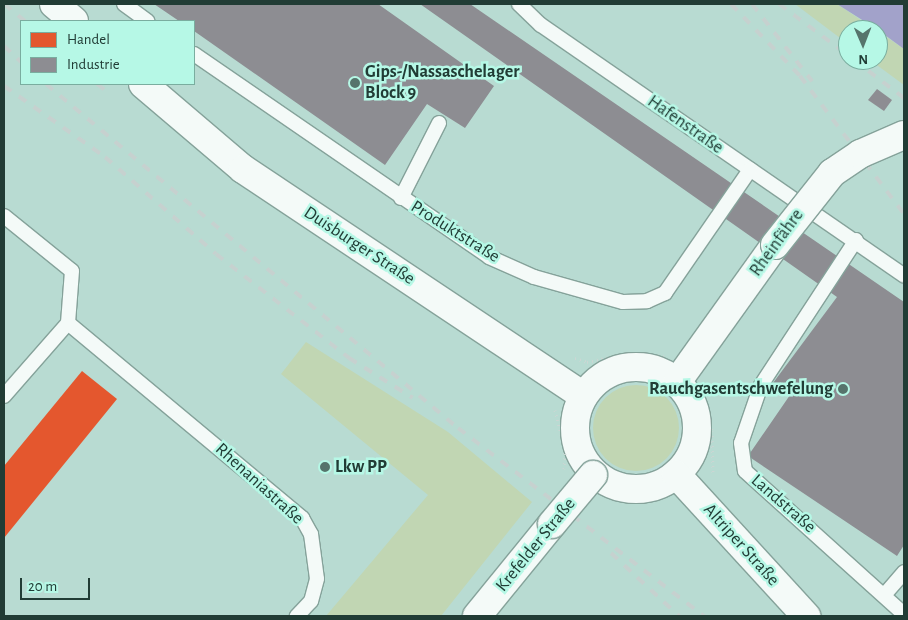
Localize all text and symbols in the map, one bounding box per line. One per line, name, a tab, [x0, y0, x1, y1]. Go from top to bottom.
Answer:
legend	[20, 20, 195, 85]
north arrow	[838, 20, 888, 70]
text: Handel	[67, 32, 110, 47]
text: N	[858, 52, 868, 66]
text: Industrie	[67, 57, 120, 72]
place label: Gips-/Nassaschelager Block 9	[365, 62, 519, 104]
marker: Gips-/Nassaschelager Block 9	[349, 77, 361, 89]
street label: Hafenstraße	[643, 91, 727, 159]
street label: Produktstraße	[407, 196, 503, 268]
street label: Duisburger Straße	[299, 202, 419, 290]
street label: Rheinfähre	[745, 205, 809, 281]
place label: Rauchgasentschwefelung	[649, 378, 833, 400]
marker: Rauchgasentschwefelung	[837, 383, 849, 395]
street label: Rhenaniastraße	[210, 439, 308, 529]
place label: Lkw PP	[335, 456, 387, 478]
marker: Lkw PP	[319, 461, 331, 473]
street label: Landstraße	[746, 470, 820, 538]
street label: Krefelder Straße	[492, 494, 580, 596]
street label: Altriper Straße	[698, 499, 784, 591]
scale bar	[22, 568, 92, 600]
text: 20 m	[28, 579, 57, 594]

